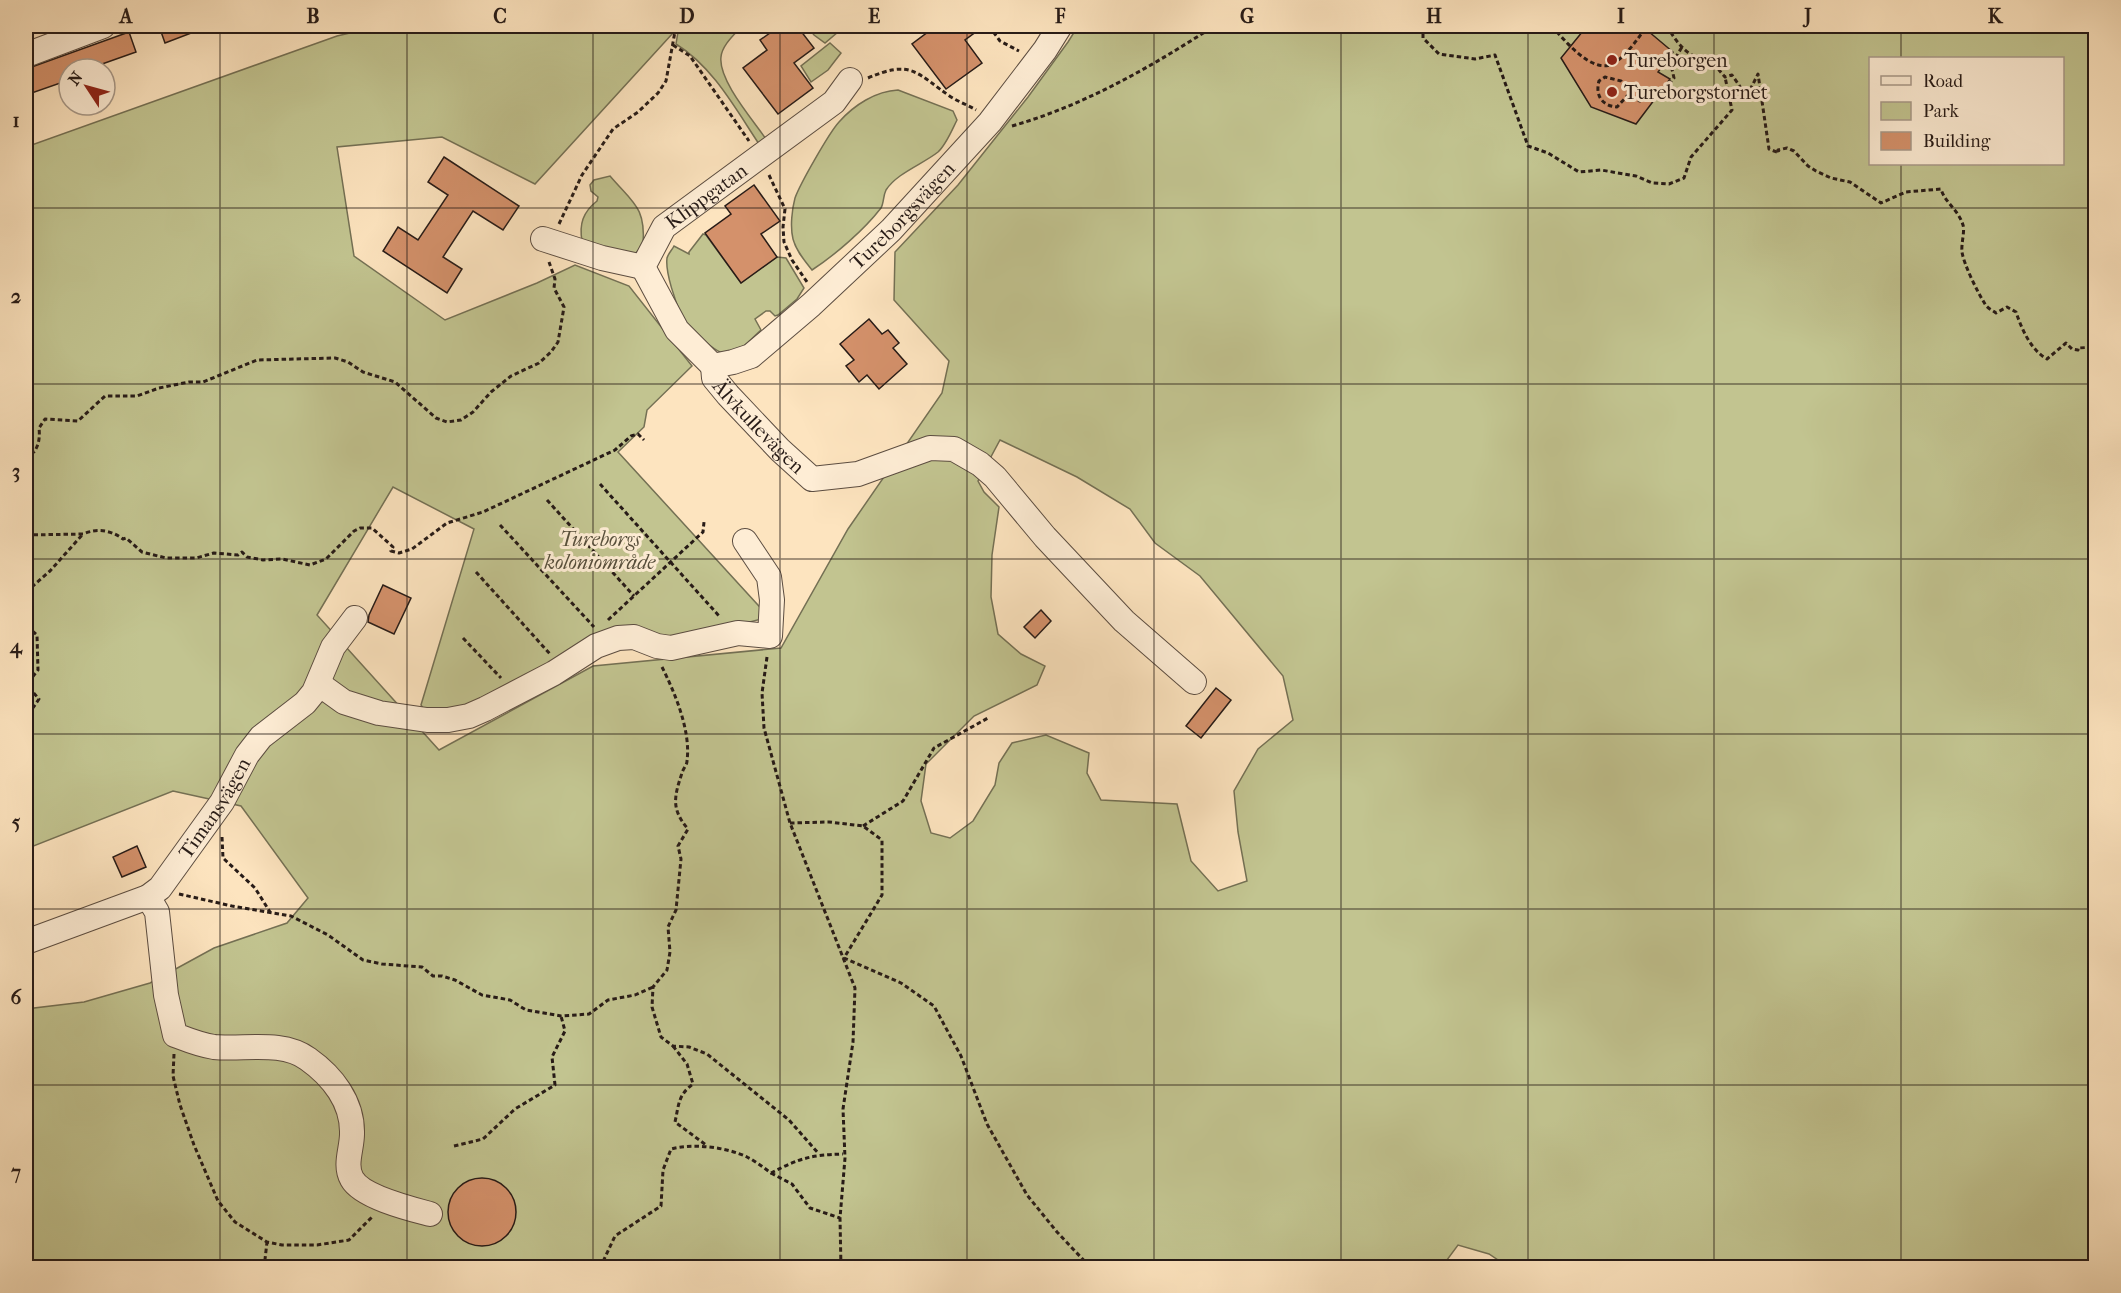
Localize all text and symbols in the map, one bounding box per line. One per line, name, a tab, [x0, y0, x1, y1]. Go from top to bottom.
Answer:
text: A	[118, 5, 134, 28]
text: B	[306, 5, 320, 28]
text: C	[493, 5, 507, 28]
text: D	[679, 5, 695, 28]
text: E	[868, 5, 880, 28]
text: F	[1054, 5, 1066, 28]
text: G	[1240, 5, 1254, 28]
text: H	[1426, 5, 1442, 28]
text: I	[1617, 5, 1625, 28]
text: J	[1802, 5, 1812, 28]
text: K	[1988, 5, 2004, 28]
place label: Tureborgen	[1624, 49, 1728, 72]
marker: Tureborgen	[1605, 53, 1619, 67]
north arrow	[57, 57, 117, 117]
legend	[1869, 57, 2064, 165]
text: N	[64, 67, 87, 89]
text: Road	[1923, 71, 1963, 92]
place label: Tureborgstornet	[1624, 81, 1768, 104]
marker: Tureborgstornet	[1605, 85, 1619, 99]
text: Park	[1923, 101, 1960, 122]
text: 1	[12, 109, 20, 132]
text: Building	[1923, 131, 1991, 152]
street label: Tureborgsvägen	[845, 157, 960, 274]
street label: Klippgatan	[661, 159, 752, 234]
text: 2	[11, 285, 21, 308]
street label: Älvkullevägen	[707, 374, 809, 479]
text: 3	[12, 460, 20, 483]
park label: Tureborgs koloniområde	[544, 528, 656, 574]
text: 4	[9, 635, 23, 659]
street label: Timansvägen	[174, 754, 256, 863]
text: 5	[12, 811, 21, 834]
text: 6	[11, 986, 23, 1009]
text: 7	[10, 1161, 21, 1184]

